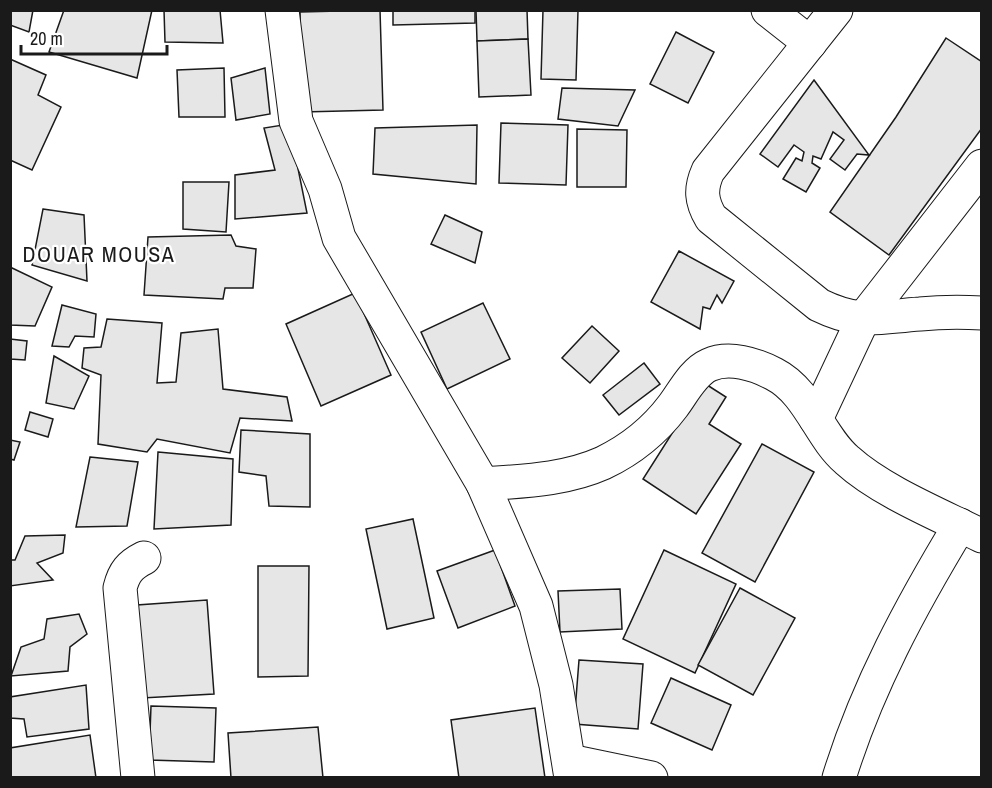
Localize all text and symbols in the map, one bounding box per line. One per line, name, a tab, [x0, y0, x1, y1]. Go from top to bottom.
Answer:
scale bar	[21, 18, 166, 56]
text: 20 m	[30, 26, 63, 51]
district label: DOUAR MOUSA	[23, 239, 175, 269]

